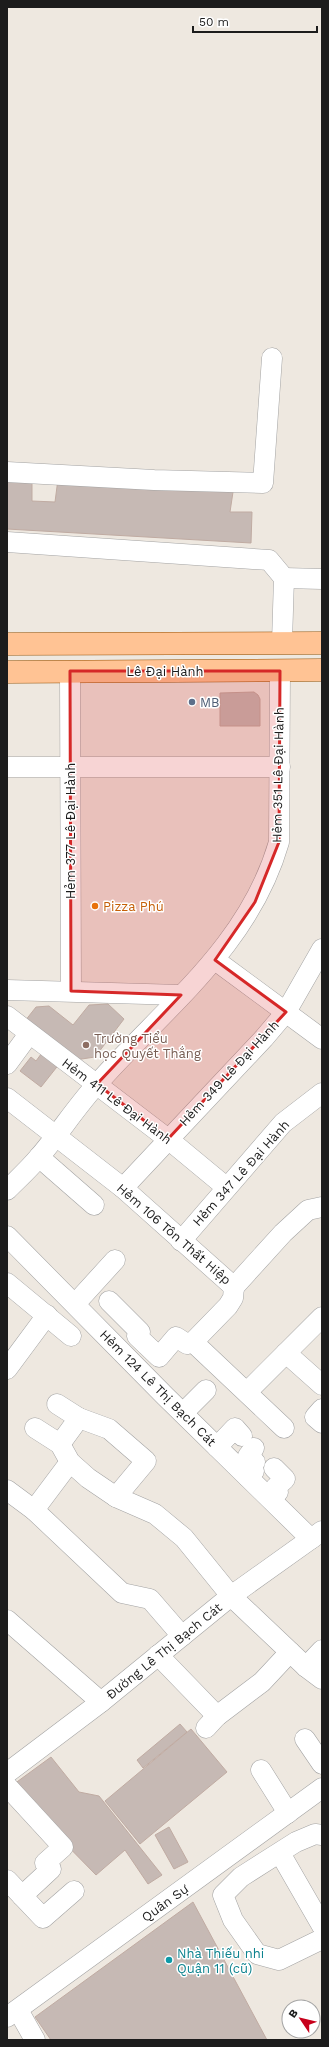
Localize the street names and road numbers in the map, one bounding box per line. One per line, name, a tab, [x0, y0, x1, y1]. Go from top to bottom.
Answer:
street label: Lê Đại Hành	[126, 664, 204, 679]
street label: Hẻm 351 Lê Đại Hành	[269, 707, 287, 843]
street label: Hẻm 377 Lê Đại Hành	[63, 763, 78, 899]
street label: Hẻm 349 Lê Đại Hành	[176, 1017, 282, 1129]
street label: Hẻm 411 Lê Đại Hành	[59, 1055, 175, 1147]
street label: Hẻm 347 Lê Đại Hành	[190, 1117, 292, 1229]
street label: Hẻm 106 Tôn Thất Hiệp	[114, 1180, 234, 1288]
street label: Hẻm 124 Lê Thị Bạch Cát	[97, 1327, 220, 1450]
street label: Đường Lê Thị Bạch Cát	[103, 1599, 225, 1702]
street label: Quân Sự	[139, 1881, 192, 1925]

